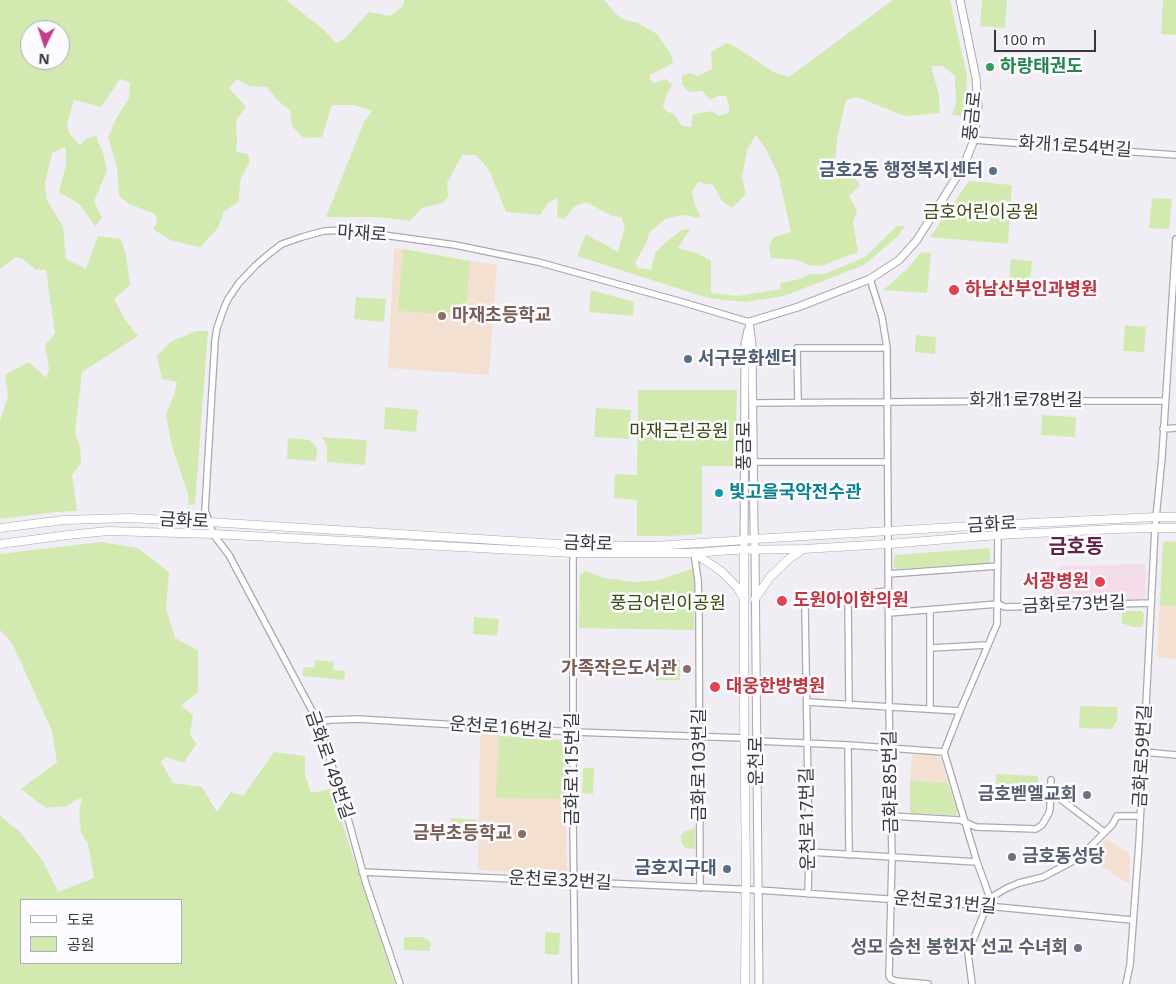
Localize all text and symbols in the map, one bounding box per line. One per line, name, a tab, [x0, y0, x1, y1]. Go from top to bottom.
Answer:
north arrow	[20, 20, 70, 70]
scale bar	[996, 20, 1098, 52]
text: 100 m	[1002, 29, 1046, 49]
text: N	[38, 50, 50, 69]
place label: 하랑태권도	[1000, 56, 1083, 78]
marker: 하랑태권도	[984, 61, 996, 73]
street label: 풍금로	[960, 90, 986, 142]
street label: 화개1로54번길	[1018, 132, 1132, 162]
place label: 금호2동 행정복지센터	[819, 160, 983, 182]
marker: 금호2동 행정복지센터	[987, 165, 999, 177]
park label: 금호어린이공원	[923, 202, 1039, 224]
street label: 마재로	[336, 221, 388, 247]
place label: 하남산부인과병원	[965, 279, 1097, 301]
marker: 하남산부인과병원	[947, 283, 961, 297]
place label: 마재초등학교	[452, 305, 551, 327]
marker: 마재초등학교	[436, 310, 448, 322]
place label: 서구문화센터	[698, 348, 797, 370]
marker: 서구문화센터	[682, 353, 694, 365]
street label: 화개1로78번길	[969, 390, 1083, 412]
park label: 마재근린공원	[629, 421, 729, 443]
street label: 풍금로	[734, 421, 756, 471]
place label: 빛고을국악전수관	[729, 482, 861, 504]
marker: 빛고을국악전수관	[713, 487, 725, 499]
street label: 금화로	[159, 509, 209, 533]
street label: 금화로	[967, 513, 1017, 537]
street label: 금화로	[563, 532, 613, 556]
district label: 금호동	[1048, 535, 1104, 559]
place label: 서광병원	[1023, 571, 1089, 593]
marker: 서광병원	[1093, 575, 1107, 589]
place label: 도원아이한의원	[793, 590, 909, 612]
street label: 금화로73번길	[1022, 592, 1126, 618]
park label: 풍금어린이공원	[610, 593, 726, 615]
marker: 도원아이한의원	[775, 594, 789, 608]
place label: 가족작은도서관	[561, 658, 677, 680]
marker: 가족작은도서관	[681, 663, 693, 675]
place label: 대웅한방병원	[726, 676, 825, 698]
marker: 대웅한방병원	[708, 680, 722, 694]
street label: 금화로59번길	[1130, 704, 1156, 808]
street label: 금화로149번길	[300, 708, 358, 822]
street label: 금화로103번길	[689, 708, 711, 822]
street label: 금화로115번길	[562, 712, 584, 826]
street label: 운천로16번길	[449, 714, 553, 742]
street label: 금화로85번길	[879, 730, 903, 834]
street label: 운천로	[746, 736, 768, 786]
street label: 운천로17번길	[796, 767, 820, 871]
place label: 금호벧엘교회	[978, 784, 1077, 806]
marker: 금호벧엘교회	[1081, 789, 1093, 801]
place label: 금부초등학교	[413, 823, 512, 845]
marker: 금부초등학교	[516, 828, 528, 840]
place label: 금호동성당	[1022, 846, 1105, 868]
marker: 금호동성당	[1006, 851, 1018, 863]
place label: 금호지구대	[634, 858, 717, 880]
marker: 금호지구대	[721, 863, 733, 875]
street label: 운천로32번길	[508, 868, 612, 894]
street label: 운천로31번길	[893, 888, 997, 918]
legend	[20, 899, 182, 964]
text: 도로	[67, 909, 95, 929]
text: 공원	[67, 934, 95, 954]
place label: 성모 승천 봉헌자 선교 수녀회	[851, 937, 1068, 959]
marker: 성모 승천 봉헌자 선교 수녀회	[1072, 942, 1084, 954]

